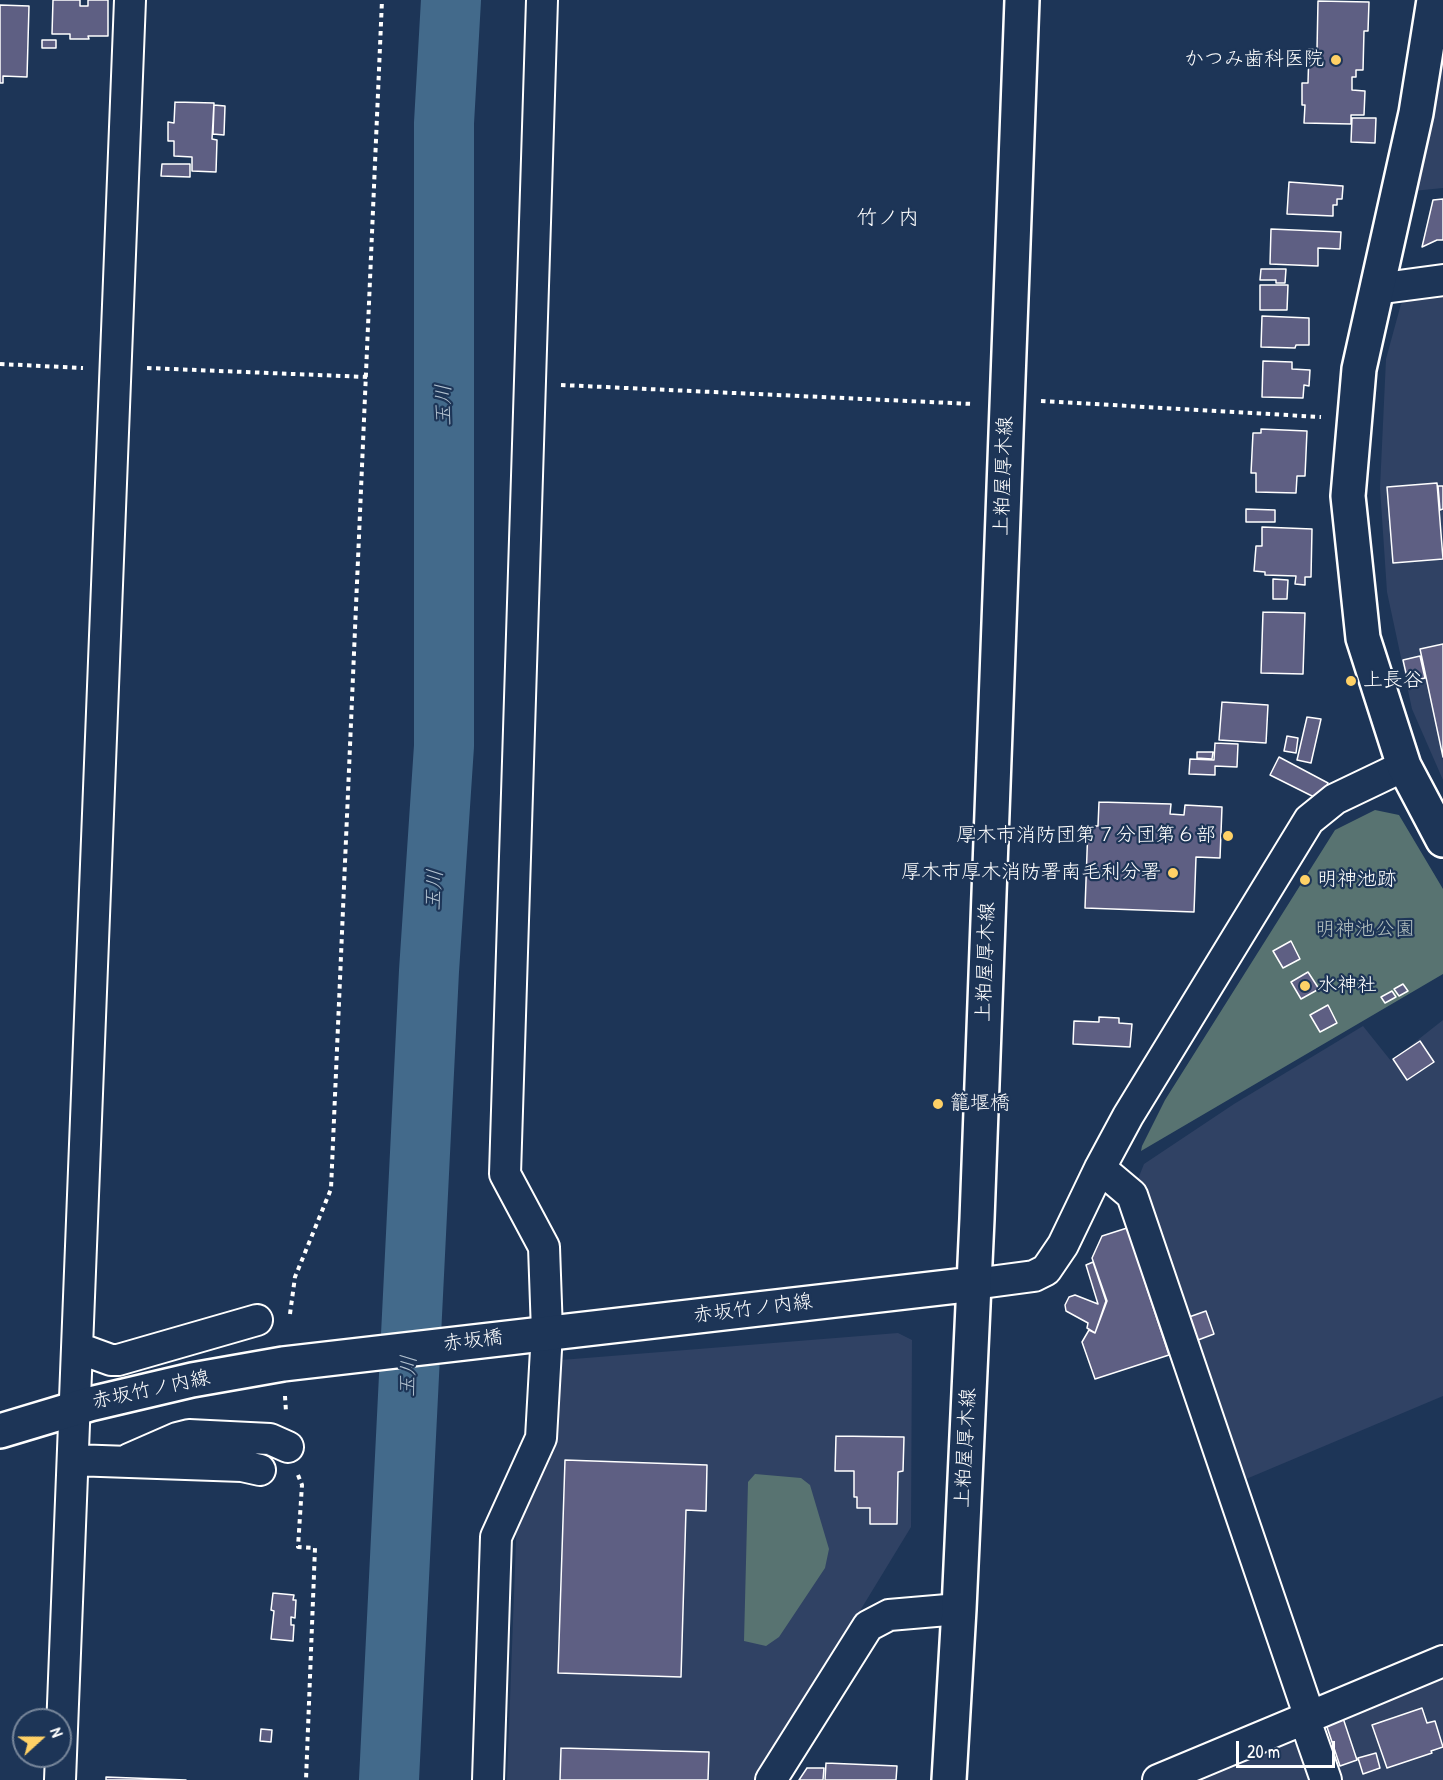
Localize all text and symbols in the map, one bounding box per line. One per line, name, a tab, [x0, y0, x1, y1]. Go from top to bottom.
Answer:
place label: かつみ歯科医院	[1184, 48, 1324, 72]
marker: かつみ歯科医院	[1329, 53, 1343, 67]
district label: 竹ノ内	[857, 205, 919, 231]
water label: 玉川	[431, 384, 457, 426]
street label: 上粕屋厚木線	[990, 416, 1018, 536]
place label: 上長谷	[1363, 669, 1423, 693]
marker: 上長谷	[1344, 674, 1358, 688]
place label: 厚木市消防団第７分団第６部	[956, 824, 1216, 848]
marker: 厚木市消防団第７分団第６部	[1221, 829, 1235, 843]
place label: 厚木市厚木消防署南毛利分署	[901, 861, 1161, 885]
marker: 厚木市厚木消防署南毛利分署	[1166, 866, 1180, 880]
water label: 玉川	[421, 868, 449, 912]
place label: 明神池跡	[1317, 868, 1397, 892]
marker: 明神池跡	[1298, 873, 1312, 887]
street label: 上粕屋厚木線	[972, 902, 1000, 1022]
park label: 明神池公園	[1315, 918, 1415, 942]
place label: 水神社	[1317, 974, 1377, 998]
marker: 水神社	[1298, 979, 1312, 993]
place label: 籠堰橋	[950, 1092, 1010, 1116]
marker: 籠堰橋	[931, 1097, 945, 1111]
street label: 赤坂竹ノ内線	[692, 1290, 814, 1328]
street label: 赤坂橋	[442, 1325, 504, 1357]
water label: 玉川	[395, 1354, 423, 1398]
street label: 赤坂竹ノ内線	[90, 1366, 212, 1414]
street label: 上粕屋厚木線	[951, 1387, 981, 1509]
north arrow	[12, 1708, 72, 1768]
text: N	[45, 1724, 69, 1740]
scale bar	[1239, 1729, 1338, 1767]
text: 20 m	[1247, 1739, 1280, 1764]

